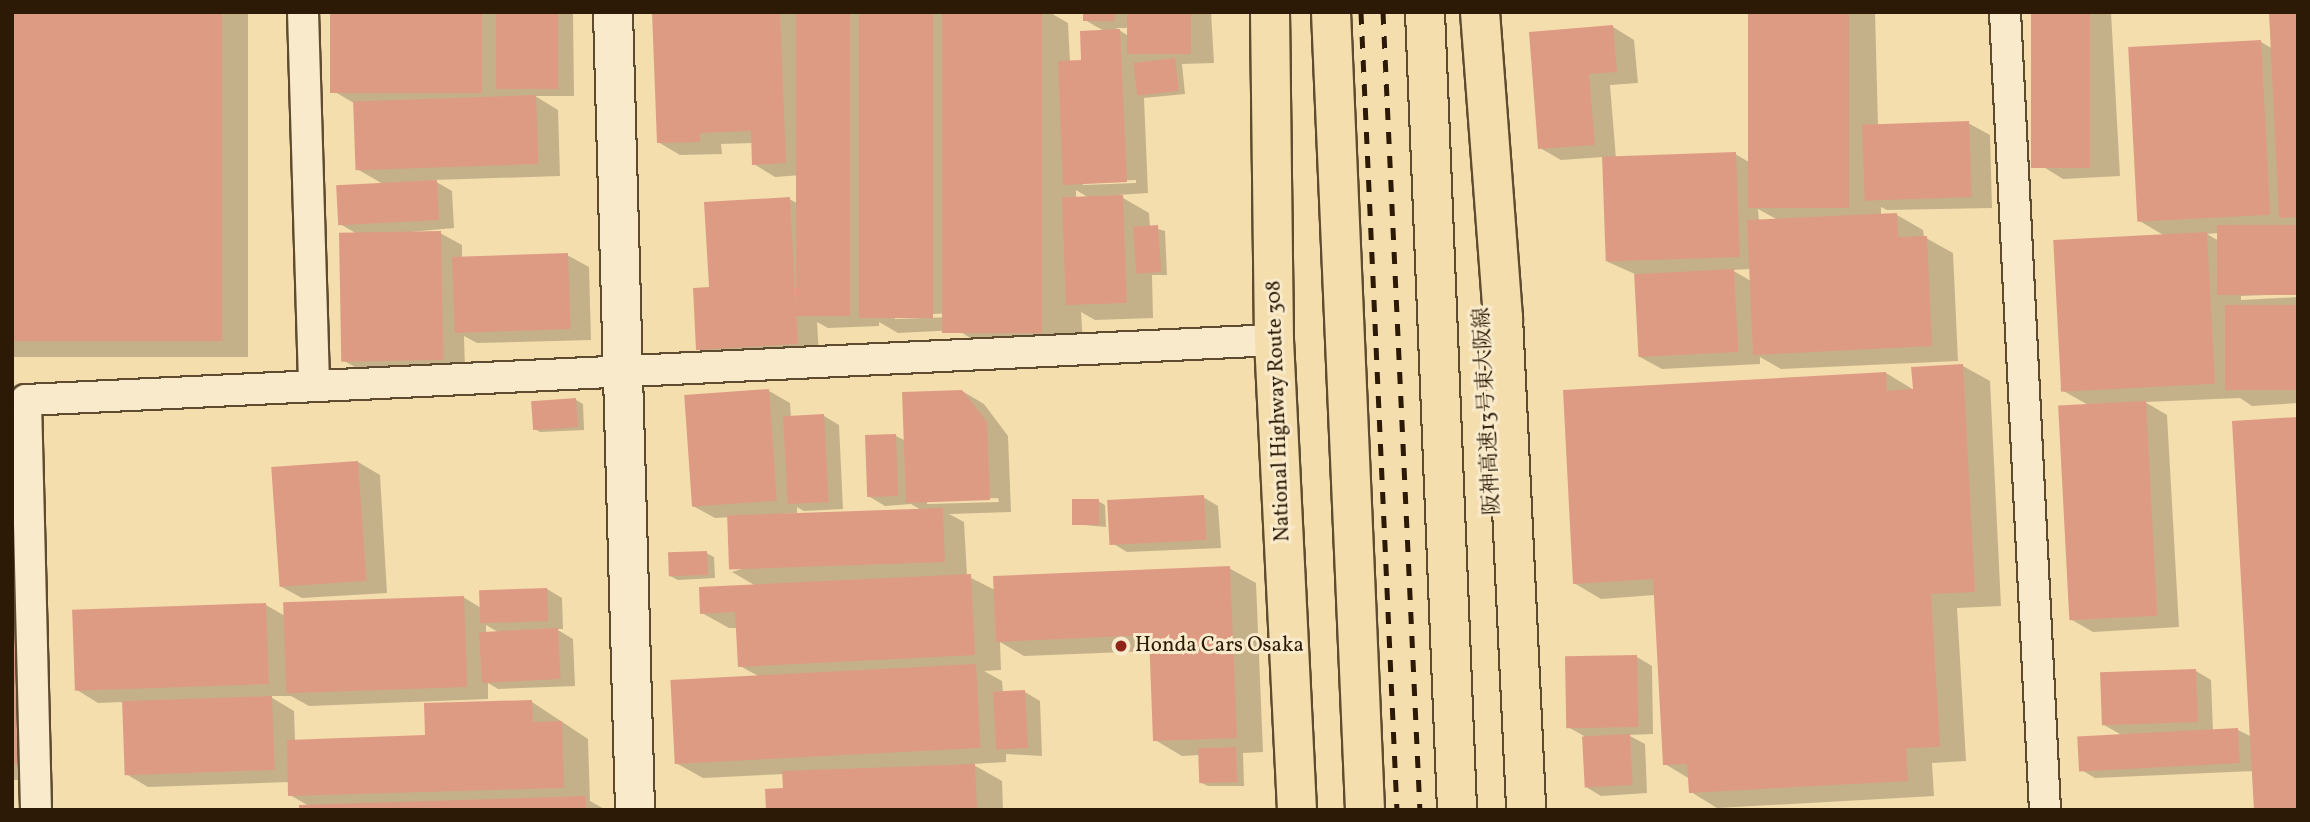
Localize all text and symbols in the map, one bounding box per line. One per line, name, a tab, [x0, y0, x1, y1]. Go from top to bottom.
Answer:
street label: National Highway Route 308	[1262, 280, 1296, 542]
street label: 阪神高速13号東大阪線	[1470, 307, 1506, 515]
place label: Honda Cars Osaka	[1135, 633, 1304, 659]
marker: Honda Cars Osaka	[1113, 638, 1129, 654]

